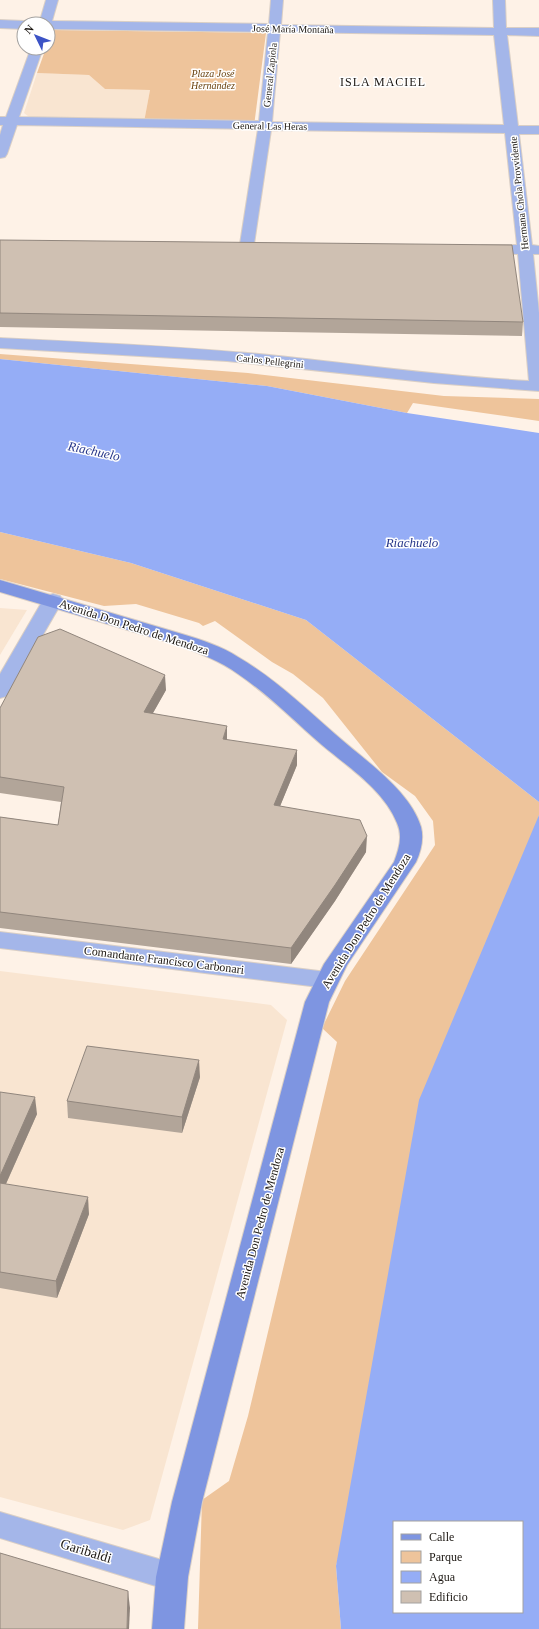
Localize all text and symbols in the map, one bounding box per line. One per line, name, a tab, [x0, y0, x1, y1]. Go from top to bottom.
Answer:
north arrow	[16, 16, 56, 56]
text: N	[22, 22, 36, 36]
street label: José María Montaña	[252, 23, 334, 35]
street label: General Zapiola	[261, 42, 279, 108]
park label: Plaza José Hernández	[190, 68, 235, 91]
district label: ISLA MACIEL	[340, 75, 426, 89]
street label: General Las Heras	[233, 120, 307, 132]
street label: Hermana Chola Provvidente	[508, 135, 530, 250]
street label: Carlos Pellegrini	[236, 352, 304, 370]
water label: Riachuelo	[66, 438, 122, 464]
water label: Riachuelo	[385, 535, 439, 550]
street label: Avenida Don Pedro de Mendoza	[57, 596, 211, 658]
street label: Avenida Don Pedro de Mendoza	[319, 850, 414, 991]
street label: Comandante Francisco Carbonari	[83, 943, 246, 977]
street label: Avenida Don Pedro de Mendoza	[233, 1145, 287, 1300]
legend	[393, 1521, 523, 1613]
text: Calle	[429, 1530, 454, 1544]
street label: Garibaldi	[59, 1536, 114, 1566]
text: Parque	[429, 1550, 462, 1564]
text: Agua	[429, 1570, 456, 1584]
text: Edificio	[429, 1590, 468, 1604]

